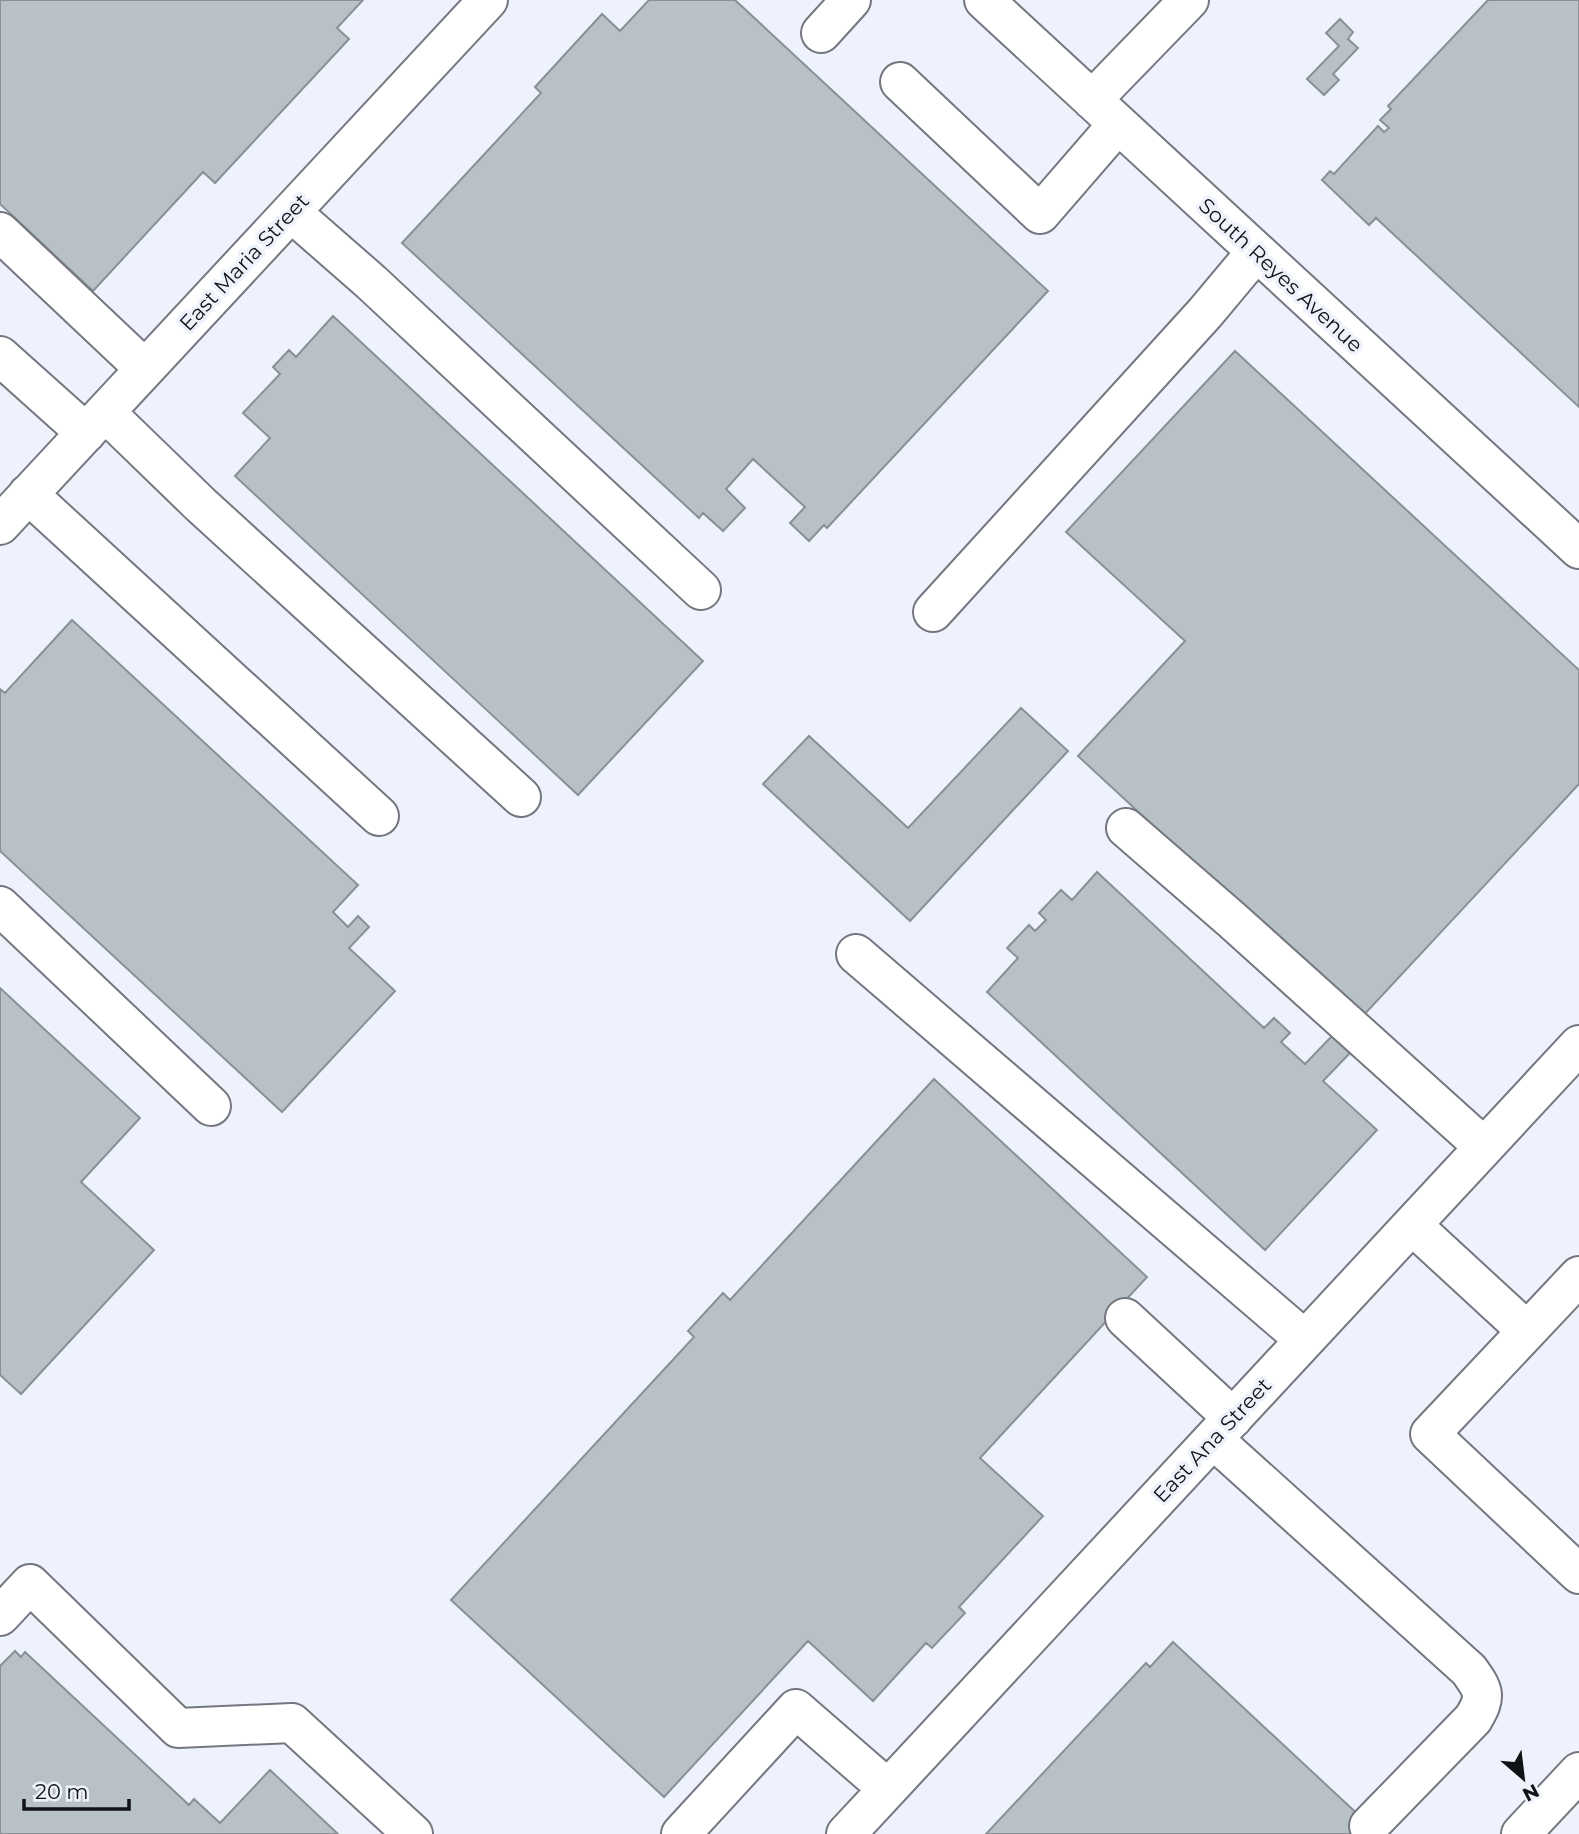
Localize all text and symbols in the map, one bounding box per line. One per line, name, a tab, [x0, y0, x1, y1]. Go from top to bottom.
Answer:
street label: East Maria Street	[174, 188, 314, 336]
street label: South Reyes Avenue	[1194, 193, 1368, 357]
street label: East Ana Street	[1148, 1373, 1276, 1507]
north arrow	[1488, 1743, 1558, 1813]
scale bar	[24, 1768, 130, 1812]
text: 20 m	[35, 1779, 89, 1804]
text: N	[1519, 1779, 1543, 1806]

